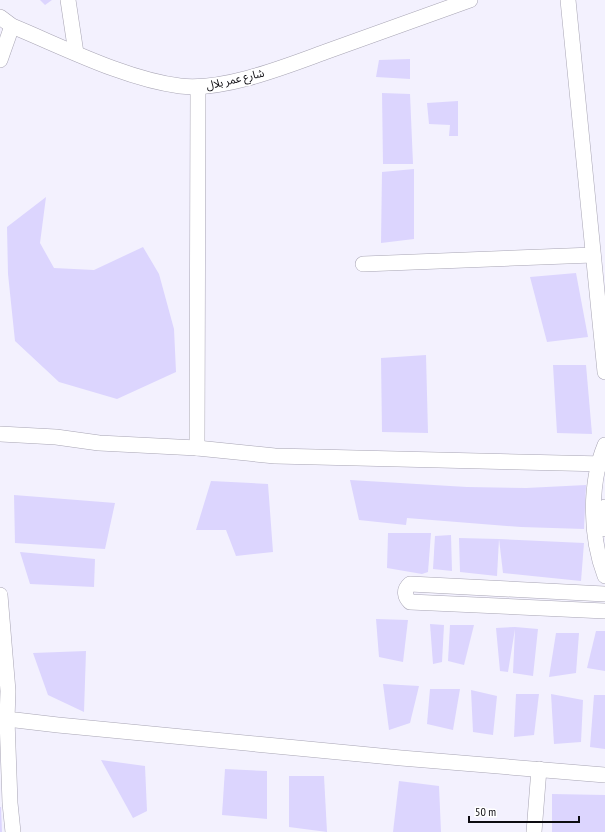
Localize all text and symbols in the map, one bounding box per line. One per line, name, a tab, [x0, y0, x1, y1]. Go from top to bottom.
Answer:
street label: شارع عمر بلال	[204, 65, 266, 93]
scale bar	[469, 798, 579, 824]
text: 50 m	[475, 804, 496, 819]

